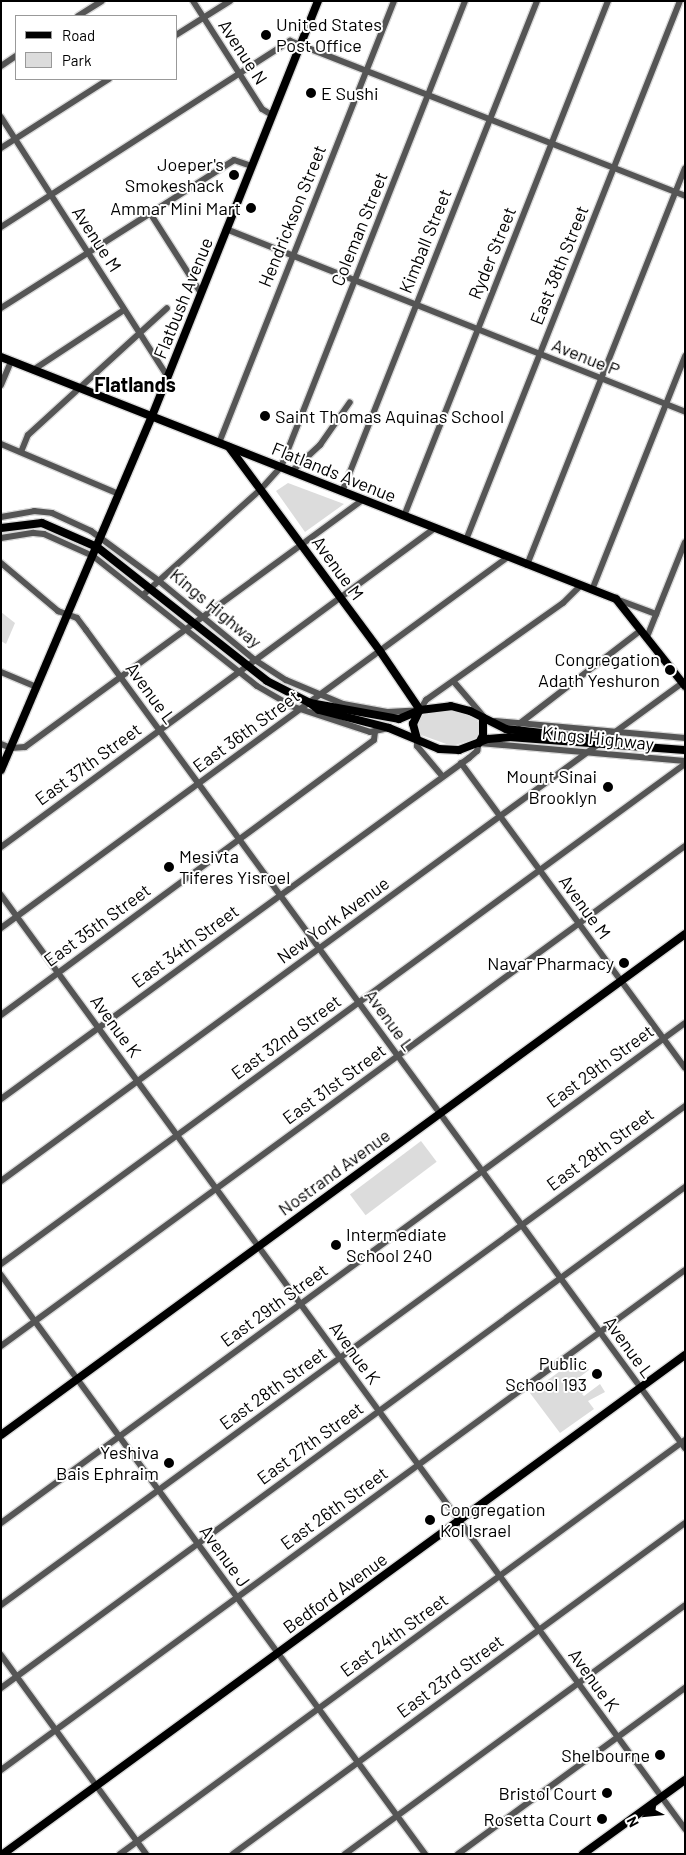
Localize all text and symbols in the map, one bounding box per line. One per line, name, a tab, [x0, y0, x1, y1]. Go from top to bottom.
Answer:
place label: United States Post Office	[276, 14, 382, 56]
legend	[15, 15, 178, 80]
street label: Avenue N	[214, 16, 272, 88]
text: Road	[62, 26, 95, 44]
marker: United States Post Office	[260, 29, 272, 41]
text: Park	[62, 51, 91, 69]
place label: E Sushi	[321, 82, 379, 104]
marker: E Sushi	[305, 87, 317, 99]
street label: Hendrickson Street	[254, 142, 330, 290]
place label: Joeper's Smokeshack	[125, 154, 224, 196]
marker: Joeper's Smokeshack	[228, 169, 240, 181]
street label: Coleman Street	[326, 169, 392, 289]
street label: Kimball Street	[394, 186, 456, 296]
place label: Ammar Mini Mart	[110, 197, 241, 219]
street label: Avenue M	[68, 202, 126, 276]
marker: Ammar Mini Mart	[245, 202, 257, 214]
street label: East 38th Street	[525, 202, 593, 328]
street label: Ryder Street	[464, 204, 520, 302]
street label: Flatbush Avenue	[149, 234, 217, 362]
street label: Avenue P	[549, 334, 623, 380]
district label: Flatlands	[94, 372, 176, 396]
place label: Saint Thomas Aquinas School	[275, 405, 504, 427]
marker: Saint Thomas Aquinas School	[259, 410, 271, 422]
street label: Flatlands Avenue	[269, 437, 399, 507]
street label: Avenue M	[308, 532, 368, 604]
street label: Kings Highway	[166, 563, 266, 653]
place label: Congregation Adath Yeshuron	[538, 649, 660, 692]
street label: Avenue L	[121, 658, 181, 728]
marker: Congregation Adath Yeshuron	[664, 664, 676, 676]
street label: East 36th Street	[189, 685, 303, 777]
street label: East 37th Street	[31, 718, 145, 810]
street label: Kings Highway	[541, 721, 655, 755]
place label: Mount Sinai Brooklyn	[506, 766, 597, 809]
marker: Mount Sinai Brooklyn	[601, 780, 615, 794]
place label: Mesivta Tiferes Yisroel	[179, 846, 290, 889]
marker: Mesivta Tiferes Yisroel	[163, 861, 175, 873]
street label: Avenue M	[555, 871, 615, 943]
street label: New York Avenue	[273, 872, 393, 968]
street label: East 35th Street	[40, 879, 154, 971]
street label: East 34th Street	[127, 900, 243, 992]
place label: Navar Pharmacy	[487, 952, 614, 974]
marker: Navar Pharmacy	[618, 957, 630, 969]
street label: Avenue L	[360, 985, 420, 1055]
street label: East 32nd Street	[227, 990, 345, 1084]
street label: Avenue K	[86, 991, 146, 1061]
street label: East 29th Street	[542, 1020, 658, 1112]
street label: East 31st Street	[278, 1039, 390, 1129]
street label: East 28th Street	[542, 1103, 658, 1195]
street label: Nostrand Avenue	[274, 1124, 394, 1220]
place label: Intermediate School 240	[346, 1224, 447, 1266]
marker: Intermediate School 240	[330, 1239, 342, 1251]
street label: East 29th Street	[216, 1259, 332, 1351]
street label: Avenue L	[599, 1312, 659, 1382]
street label: Avenue K	[325, 1318, 385, 1388]
street label: East 28th Street	[215, 1342, 331, 1434]
place label: Public School 193	[505, 1353, 587, 1396]
marker: Public School 193	[591, 1368, 603, 1380]
street label: East 27th Street	[253, 1397, 367, 1489]
place label: Yeshiva Bais Ephraim	[56, 1442, 159, 1485]
marker: Yeshiva Bais Ephraim	[163, 1457, 175, 1469]
street label: East 26th Street	[276, 1462, 392, 1554]
place label: Congregation Kol Israel	[440, 1499, 546, 1542]
marker: Congregation Kol Israel	[424, 1514, 436, 1526]
street label: Avenue J	[195, 1521, 255, 1591]
street label: Bedford Avenue	[279, 1548, 391, 1638]
street label: East 24th Street	[336, 1589, 452, 1681]
street label: East 23rd Street	[392, 1630, 508, 1722]
street label: Avenue K	[564, 1645, 624, 1715]
place label: Shelbourne	[561, 1744, 650, 1766]
marker: Shelbourne	[654, 1749, 666, 1761]
place label: Bristol Court	[498, 1782, 597, 1804]
marker: Bristol Court	[601, 1787, 613, 1799]
north arrow	[621, 1790, 671, 1840]
place label: Rosetta Court	[483, 1808, 592, 1830]
marker: Rosetta Court	[596, 1813, 608, 1825]
text: N	[623, 1814, 642, 1830]

